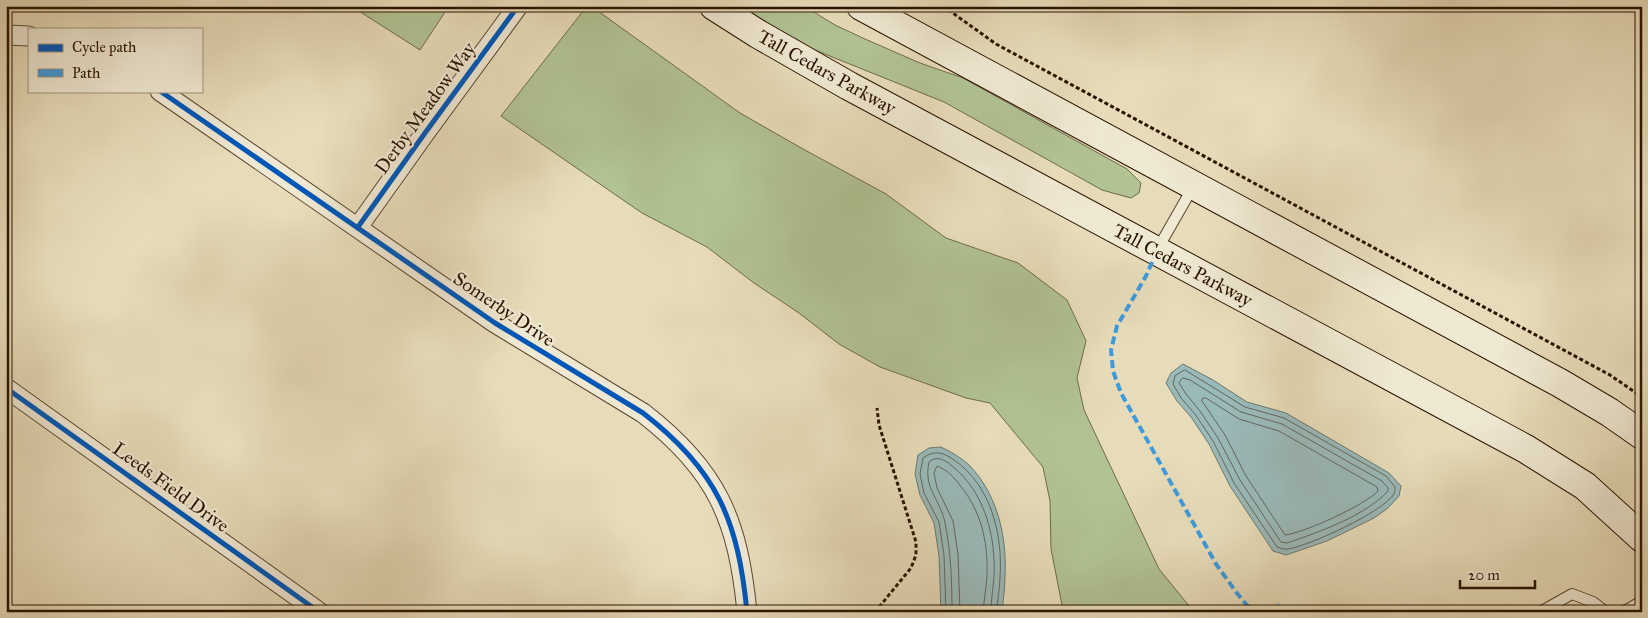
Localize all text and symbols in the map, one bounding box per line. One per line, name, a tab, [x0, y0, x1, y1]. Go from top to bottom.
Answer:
street label: Tall Cedars Parkway	[754, 25, 901, 120]
legend	[28, 28, 202, 92]
street label: Derby Meadow Way	[370, 37, 481, 178]
text: Cycle path	[72, 38, 137, 56]
text: Path	[72, 64, 101, 82]
street label: Tall Cedars Parkway	[1109, 219, 1257, 312]
street label: Somerby Drive	[449, 267, 559, 351]
street label: Leeds Field Drive	[108, 437, 234, 537]
scale bar	[1460, 558, 1536, 590]
text: 20 m	[1468, 566, 1500, 584]

